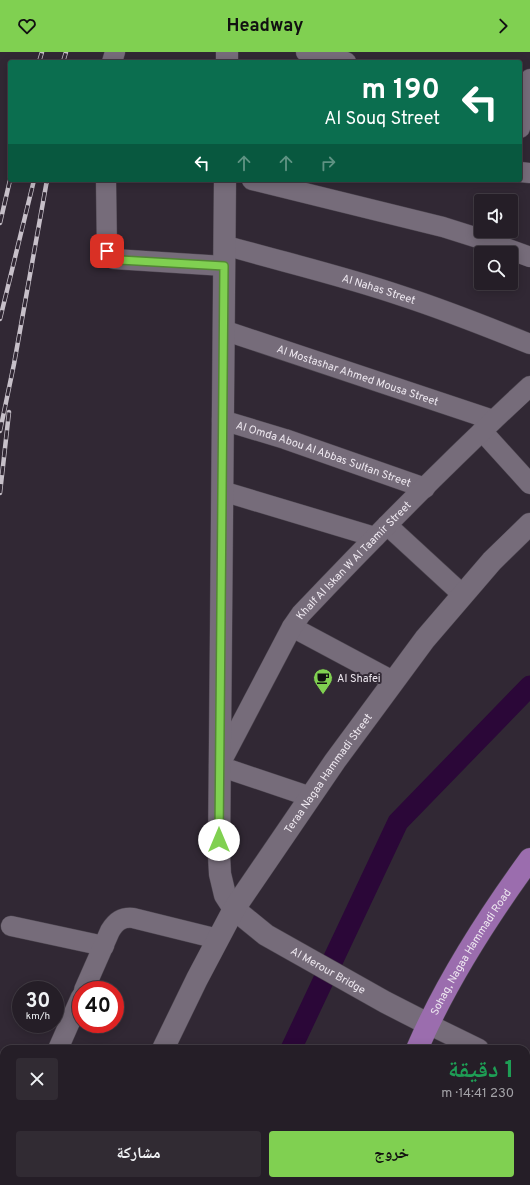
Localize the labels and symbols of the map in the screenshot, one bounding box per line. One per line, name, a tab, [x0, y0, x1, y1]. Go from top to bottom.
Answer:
pin	[90, 234, 124, 268]
street label: Al Nahas Street	[340, 272, 417, 308]
street label: Al Mostashar Ahmed Mousa Street	[275, 342, 440, 409]
street label: Al Omda Abou Al Abbas Sultan Street	[234, 419, 413, 491]
street label: Khalf Al Iskan W Al Taamir Street	[293, 499, 415, 622]
cafe icon: Al Shafei	[312, 667, 334, 695]
place label: Al Shafei	[337, 672, 381, 686]
street label: Teraa Nagaa Hammadi Street	[282, 711, 376, 837]
position arrow	[198, 819, 240, 861]
street label: Sohag, Nagaa Hammadi Road	[428, 886, 515, 1018]
street label: Al Merour Bridge	[288, 944, 368, 998]
speed limit sign: 40	[72, 981, 124, 1033]

